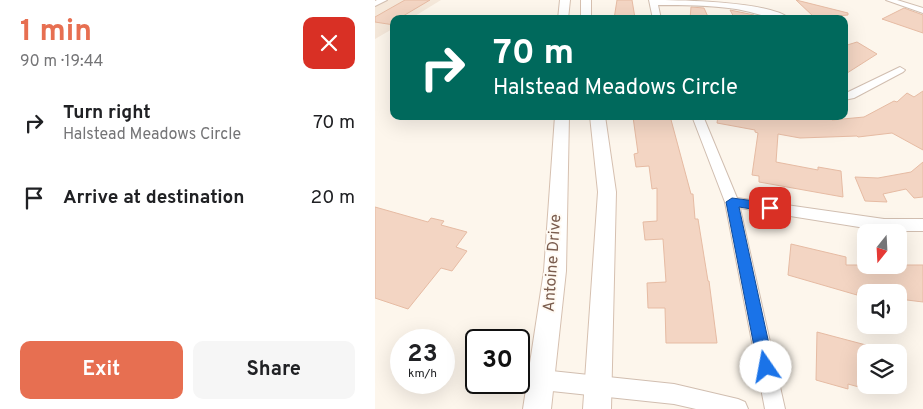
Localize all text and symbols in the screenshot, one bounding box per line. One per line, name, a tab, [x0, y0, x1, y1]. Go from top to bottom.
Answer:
text: 1 min	[20, 14, 92, 51]
button: close	[303, 17, 355, 69]
text: 70 m	[493, 32, 574, 76]
icon: right	[410, 35, 475, 100]
text: 90 m · 19:44	[20, 52, 104, 72]
text: Halstead Meadows Circle	[493, 75, 738, 102]
text: Turn right	[63, 101, 151, 125]
icon: right	[20, 109, 48, 137]
text: 70 m	[313, 111, 355, 135]
text: Halstead Meadows Circle	[63, 125, 241, 145]
icon: arrive	[20, 184, 48, 212]
text: Arrive at destination	[63, 186, 244, 210]
text: 20 m	[311, 186, 355, 210]
pin	[749, 187, 791, 229]
icon: arrive	[756, 194, 784, 222]
street label: Antoine Drive	[540, 213, 566, 313]
north arrow	[857, 224, 907, 274]
map controls	[857, 224, 907, 394]
button: sound	[857, 284, 907, 334]
speed limit sign: 30	[465, 329, 530, 394]
text: 23	[407, 339, 438, 371]
position arrow	[739, 340, 791, 392]
button: Exit	[20, 341, 183, 399]
button: Share	[193, 341, 355, 399]
button: layers	[857, 344, 907, 394]
text: km/h	[408, 366, 437, 382]

